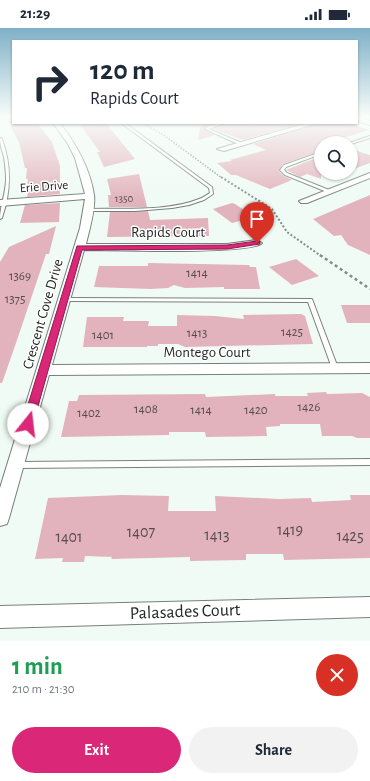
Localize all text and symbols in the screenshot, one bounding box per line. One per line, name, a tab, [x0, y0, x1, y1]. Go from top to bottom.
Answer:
text: 21:29	[20, 6, 50, 21]
icon: right	[24, 56, 76, 108]
text: 120 m	[90, 57, 155, 85]
text: Rapids Court	[90, 90, 179, 108]
map controls	[314, 136, 358, 180]
button: search	[314, 136, 358, 180]
street label: Erie Drive	[19, 179, 69, 195]
house number: 1350	[115, 193, 134, 204]
pin	[240, 202, 274, 243]
icon: arrive	[246, 208, 268, 230]
street label: Rapids Court	[131, 225, 205, 240]
street label: Crescent Cove Drive	[20, 257, 66, 371]
house number: 1414	[186, 267, 208, 280]
house number: 1369	[9, 270, 31, 283]
house number: 1375	[5, 293, 25, 306]
house number: 1425	[281, 326, 303, 339]
house number: 1413	[187, 327, 207, 340]
house number: 1401	[92, 329, 114, 342]
street label: Montego Court	[164, 345, 251, 360]
house number: 1426	[298, 401, 320, 414]
position arrow	[7, 403, 49, 445]
house number: 1408	[134, 403, 158, 416]
house number: 1414	[190, 404, 212, 417]
house number: 1420	[244, 404, 268, 417]
house number: 1402	[77, 407, 101, 420]
house number: 1419	[277, 522, 303, 538]
house number: 1407	[127, 524, 155, 540]
house number: 1413	[204, 527, 230, 543]
house number: 1425	[336, 528, 364, 544]
house number: 1401	[55, 529, 83, 545]
street label: Palasades Court	[129, 601, 241, 623]
button: close	[316, 654, 358, 696]
text: 1 min	[12, 655, 63, 679]
text: 210 m · 21:30	[12, 683, 75, 696]
button: Exit	[12, 727, 181, 773]
button: Share	[189, 727, 358, 773]

